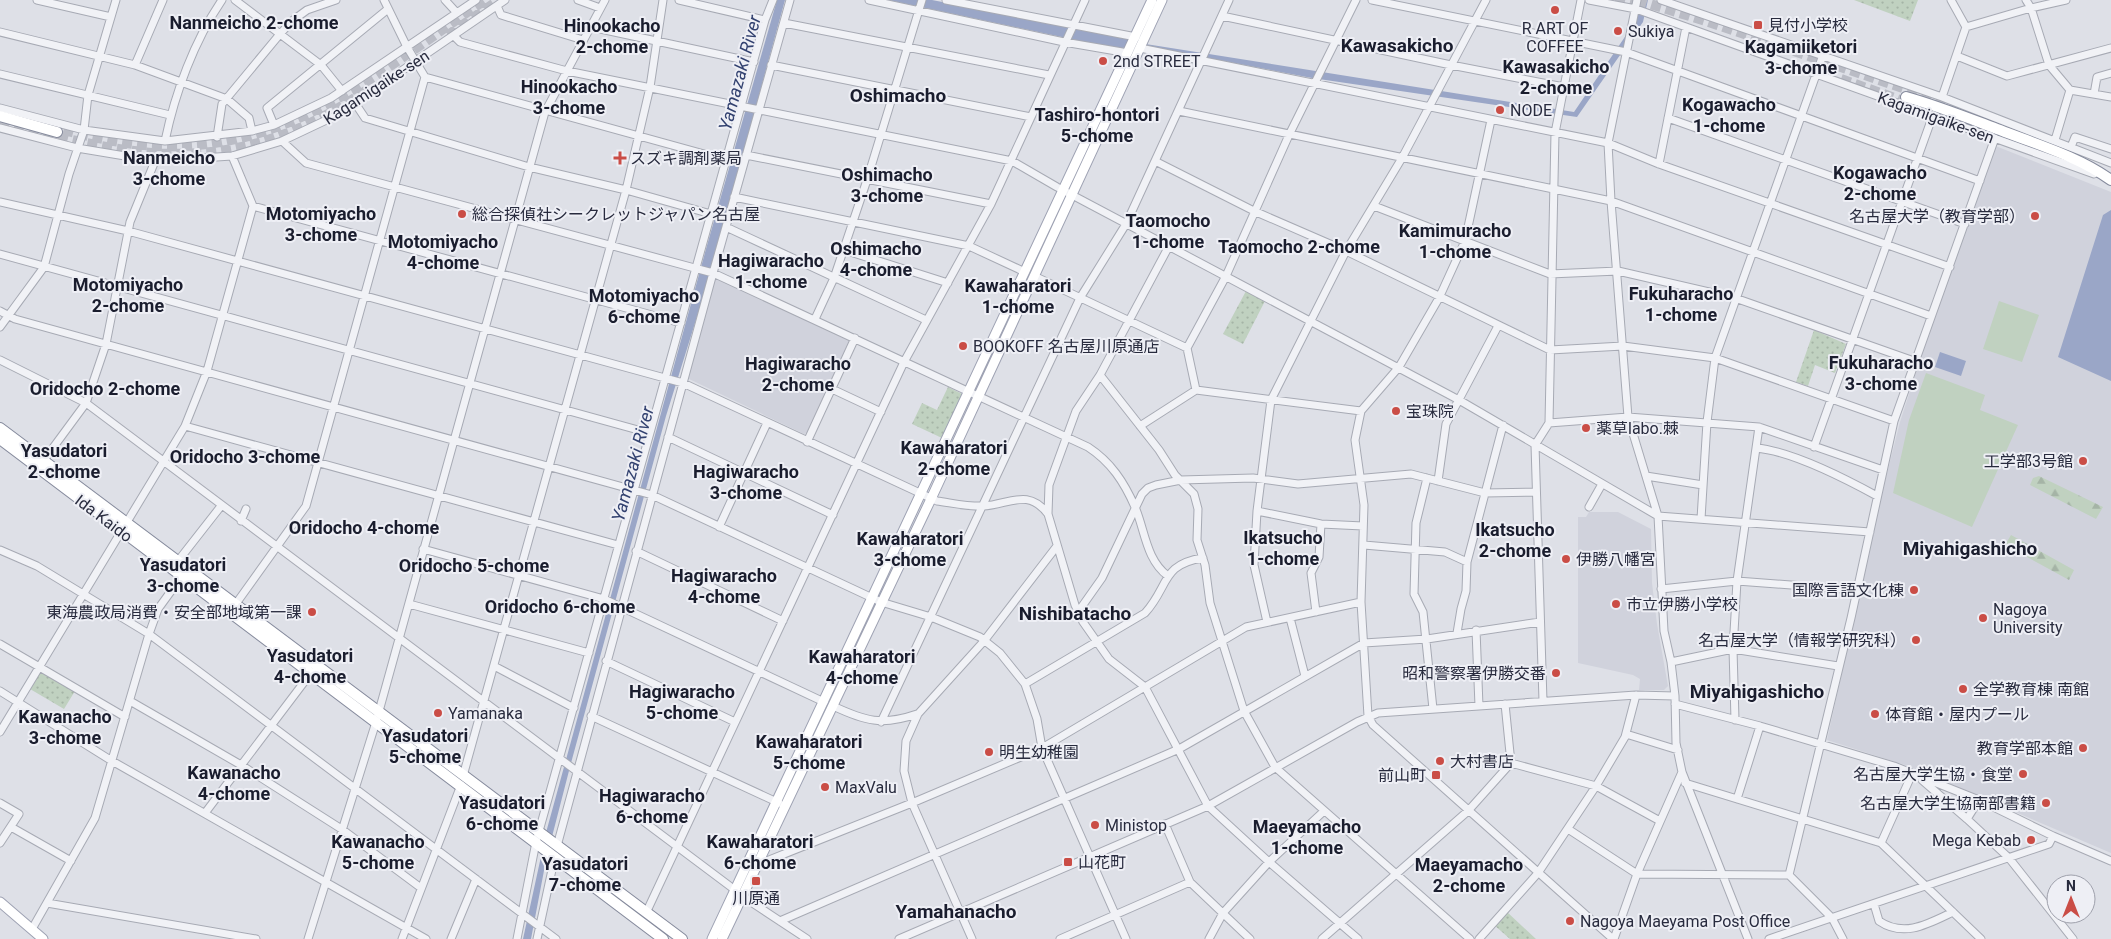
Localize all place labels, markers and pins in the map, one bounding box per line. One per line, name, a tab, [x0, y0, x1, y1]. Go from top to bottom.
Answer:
marker: R ART OF COFFEE	[1549, 4, 1561, 16]
place label: 見付小学校	[1768, 16, 1848, 35]
place label: R ART OF COFFEE	[1522, 19, 1588, 56]
marker: 見付小学校	[1752, 19, 1764, 31]
place label: Sukiya	[1628, 22, 1674, 41]
marker: Sukiya	[1612, 25, 1624, 37]
place label: 2nd STREET	[1113, 52, 1201, 71]
marker: 2nd STREET	[1097, 55, 1109, 67]
place label: NODE	[1510, 101, 1552, 120]
marker: NODE	[1494, 104, 1506, 116]
place label: スズキ調剤薬局	[630, 149, 742, 168]
marker: スズキ調剤薬局	[614, 152, 626, 164]
place label: 総合探偵社シークレットジャパン名古屋	[472, 205, 760, 224]
place label: 名古屋大学（教育学部）	[1849, 207, 2025, 226]
marker: 総合探偵社シークレットジャパン名古屋	[456, 208, 468, 220]
marker: 名古屋大学（教育学部）	[2029, 210, 2041, 222]
place label: BOOKOFF 名古屋川原通店	[973, 337, 1159, 356]
marker: BOOKOFF 名古屋川原通店	[957, 340, 969, 352]
place label: 宝珠院	[1406, 402, 1454, 421]
marker: 宝珠院	[1390, 405, 1402, 417]
place label: 薬草labo.棘	[1596, 419, 1679, 438]
marker: 薬草labo.棘	[1580, 422, 1592, 434]
place label: 工学部3号館	[1984, 452, 2073, 471]
marker: 工学部3号館	[2077, 455, 2089, 467]
place label: 伊勝八幡宮	[1576, 550, 1656, 569]
marker: 伊勝八幡宮	[1560, 553, 1572, 565]
place label: 国際言語文化棟	[1792, 581, 1904, 600]
marker: 国際言語文化棟	[1908, 584, 1920, 596]
place label: 市立伊勝小学校	[1626, 595, 1738, 614]
marker: 市立伊勝小学校	[1610, 598, 1622, 610]
place label: Nagoya University	[1993, 600, 2063, 637]
place label: 東海農政局消費・安全部地域第一課	[46, 603, 302, 622]
marker: 東海農政局消費・安全部地域第一課	[306, 606, 318, 618]
marker: Nagoya University	[1977, 612, 1989, 624]
place label: 名古屋大学（情報学研究科）	[1698, 631, 1906, 650]
marker: 名古屋大学（情報学研究科）	[1910, 634, 1922, 646]
place label: 昭和警察署伊勝交番	[1402, 664, 1546, 683]
marker: 昭和警察署伊勝交番	[1550, 667, 1562, 679]
place label: 全学教育棟 南館	[1973, 680, 2089, 699]
marker: 全学教育棟 南館	[1957, 683, 1969, 695]
place label: Yamanaka	[448, 704, 523, 723]
place label: 体育館・屋内プール	[1885, 705, 2029, 724]
marker: Yamanaka	[432, 707, 444, 719]
marker: 体育館・屋内プール	[1869, 708, 1881, 720]
place label: 教育学部本館	[1977, 739, 2073, 758]
marker: 教育学部本館	[2077, 742, 2089, 754]
place label: 明生幼稚園	[999, 743, 1079, 762]
marker: 明生幼稚園	[983, 746, 995, 758]
place label: 大村書店	[1450, 752, 1514, 771]
marker: 大村書店	[1434, 755, 1446, 767]
place label: 名古屋大学生協・食堂	[1853, 765, 2013, 784]
place label: 前山町	[1378, 766, 1426, 785]
marker: 名古屋大学生協・食堂	[2017, 768, 2029, 780]
marker: 前山町	[1430, 769, 1442, 781]
place label: MaxValu	[835, 778, 897, 797]
marker: MaxValu	[819, 781, 831, 793]
place label: 名古屋大学生協南部書籍	[1860, 794, 2036, 813]
marker: 名古屋大学生協南部書籍	[2040, 797, 2052, 809]
place label: Ministop	[1105, 816, 1167, 835]
marker: Ministop	[1089, 819, 1101, 831]
place label: Mega Kebab	[1932, 831, 2021, 850]
marker: Mega Kebab	[2025, 834, 2037, 846]
place label: 山花町	[1078, 853, 1126, 872]
marker: 山花町	[1062, 856, 1074, 868]
marker: 川原通	[750, 875, 762, 887]
place label: 川原通	[732, 889, 780, 908]
place label: Nagoya Maeyama Post Office	[1580, 912, 1790, 931]
marker: Nagoya Maeyama Post Office	[1564, 915, 1576, 927]

